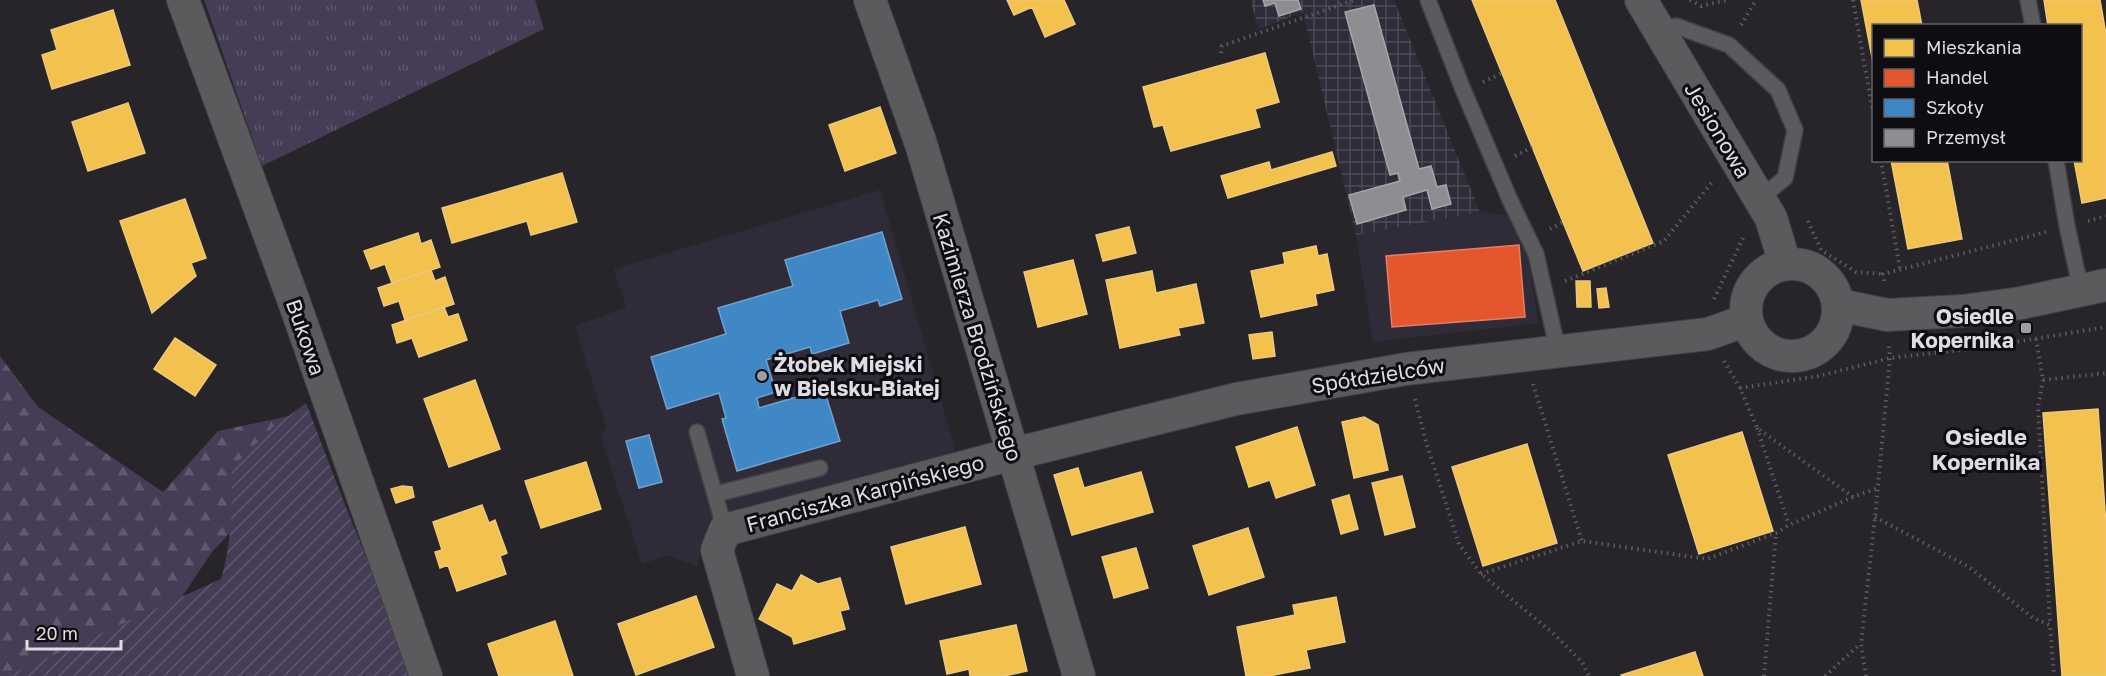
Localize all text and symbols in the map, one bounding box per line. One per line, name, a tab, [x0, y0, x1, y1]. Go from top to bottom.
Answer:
legend	[1872, 24, 2082, 162]
text: Mieszkania	[1926, 36, 2022, 58]
text: Handel	[1926, 66, 1988, 88]
street label: Jesionowa	[1679, 77, 1757, 183]
text: Szkoły	[1926, 96, 1984, 118]
text: Przemysł	[1926, 126, 2006, 148]
street label: Kazimierza Brodzińskiego	[928, 210, 1028, 464]
street label: Bukowa	[281, 295, 331, 379]
place label: Osiedle Kopernika	[1910, 303, 2014, 353]
marker: Osiedle Kopernika	[2019, 321, 2033, 335]
place label: Żłobek Miejski w Bielsku-Białej	[774, 351, 940, 401]
street label: Spółdzielców	[1309, 352, 1447, 398]
marker: Żłobek Miejski w Bielsku-Białej	[755, 369, 769, 383]
district label: Osiedle Kopernika	[1932, 423, 2040, 475]
street label: Franciszka Karpińskiego	[743, 449, 987, 537]
scale bar	[27, 613, 122, 651]
text: 20 m	[36, 622, 78, 644]

